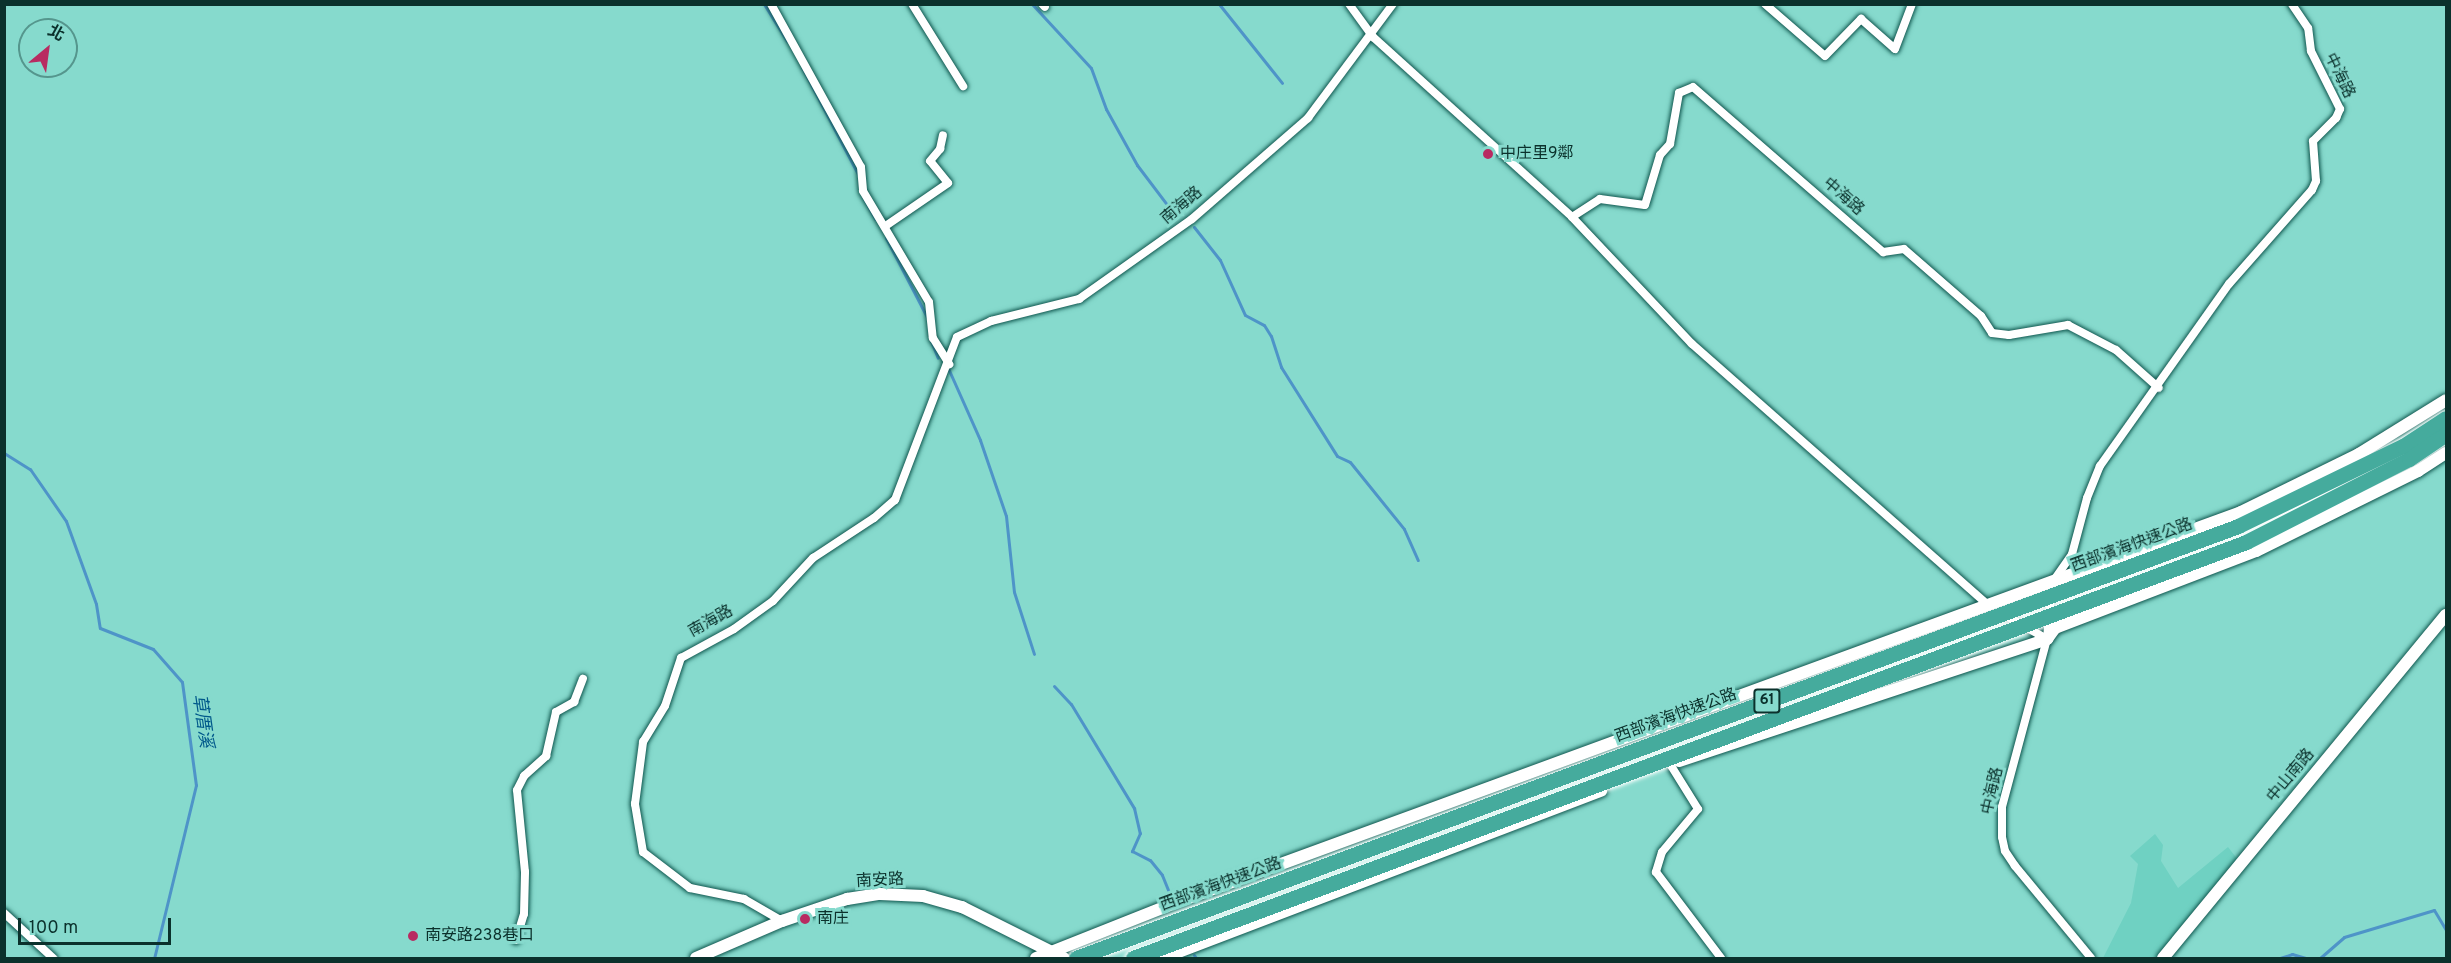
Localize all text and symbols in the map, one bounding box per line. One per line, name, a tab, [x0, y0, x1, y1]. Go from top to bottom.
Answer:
north arrow	[18, 18, 78, 78]
text: 北	[44, 21, 68, 47]
street label: 中海路	[2320, 50, 2358, 102]
place label: 中庄里9鄰	[1500, 144, 1574, 164]
marker: 中庄里9鄰	[1481, 147, 1495, 161]
street label: 中海路	[1819, 174, 1867, 220]
street label: 南海路	[1157, 183, 1207, 229]
street label: 西部濱海快速公路	[2069, 515, 2195, 577]
street label: 南海路	[685, 602, 737, 642]
street label: 西部濱海快速公路	[1613, 685, 1739, 747]
road number: 61	[1752, 689, 1782, 713]
water label: 草厝溪	[187, 693, 215, 749]
street label: 中山南路	[2263, 745, 2319, 807]
street label: 中海路	[1978, 765, 2008, 817]
street label: 西部濱海快速公路	[1158, 854, 1284, 916]
street label: 南安路	[856, 870, 904, 892]
scale bar	[21, 906, 174, 944]
place label: 南庄	[817, 909, 849, 929]
marker: 南庄	[798, 912, 812, 926]
text: 100 m	[29, 917, 78, 940]
place label: 南安路238巷口	[425, 926, 534, 946]
marker: 南安路238巷口	[406, 929, 420, 943]

